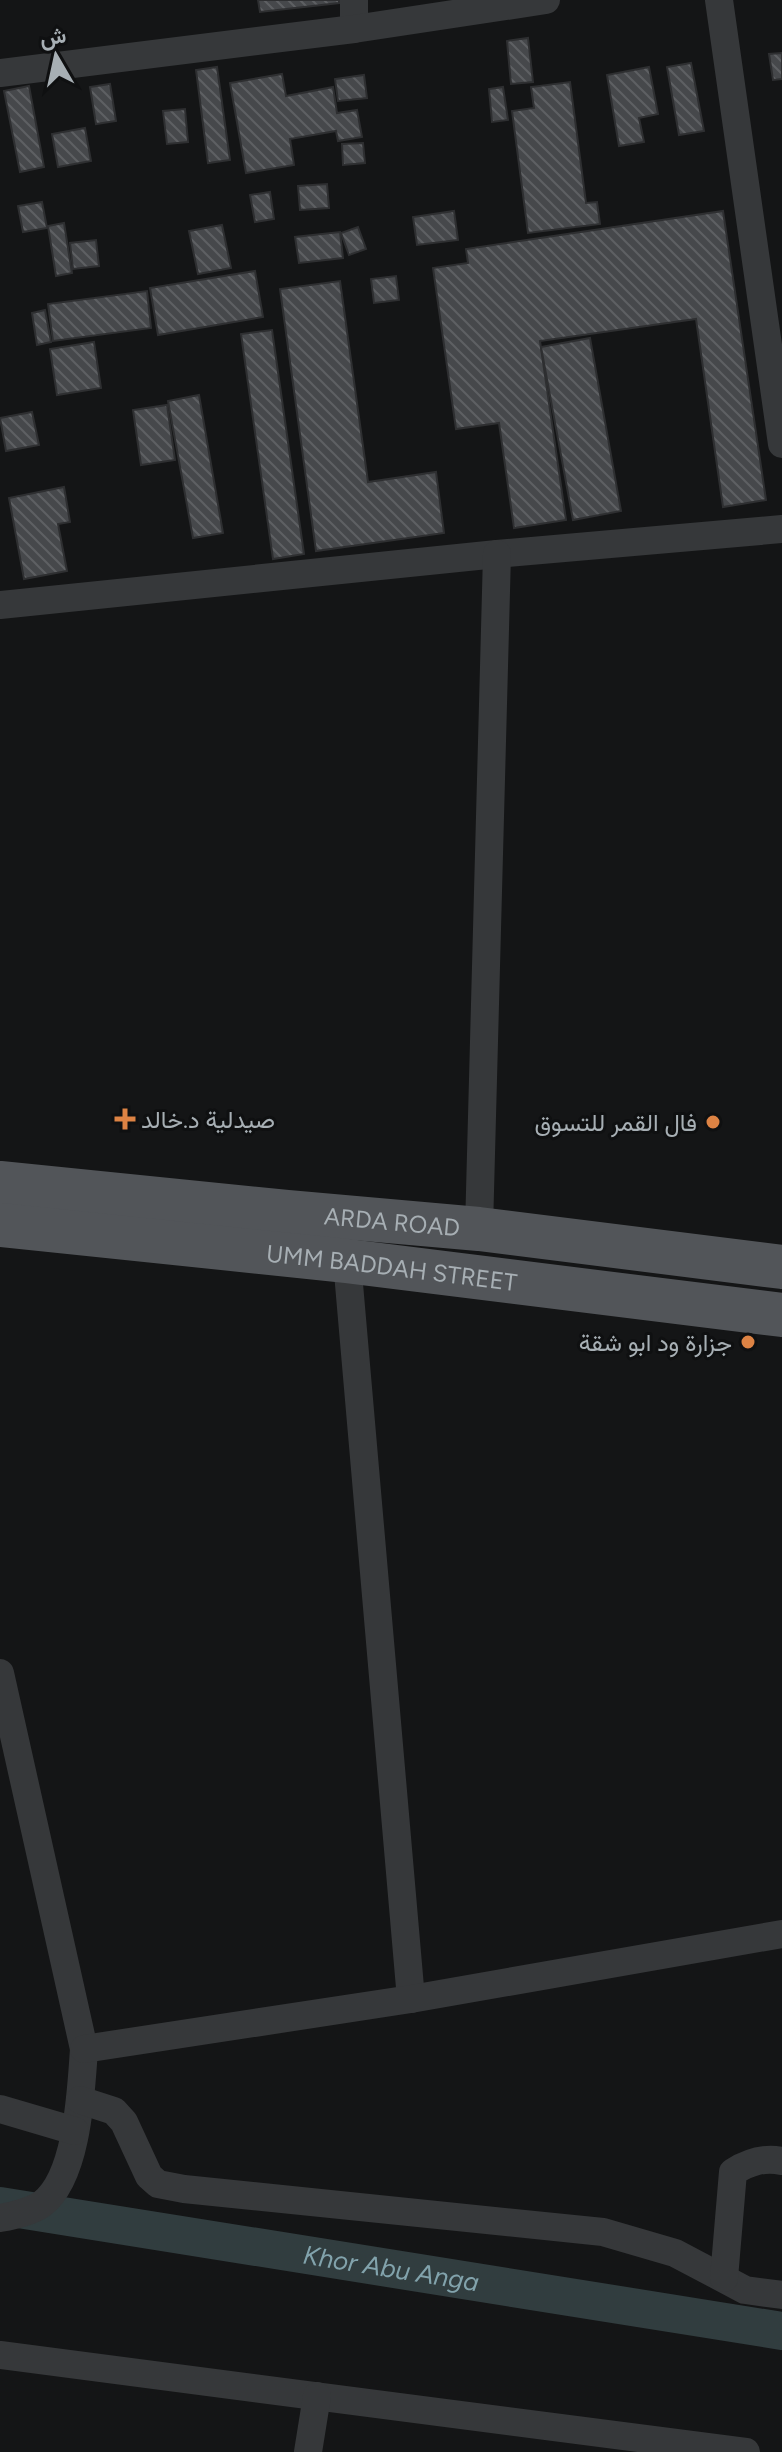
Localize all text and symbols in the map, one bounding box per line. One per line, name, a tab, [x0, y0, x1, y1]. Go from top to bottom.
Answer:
north arrow	[16, 16, 96, 96]
text: ش	[38, 21, 68, 52]
place label: صيدلية د.خالد	[141, 1105, 275, 1134]
place label: فال القمر للتسوق	[534, 1108, 697, 1138]
marker: صيدلية د.خالد	[116, 1110, 134, 1128]
marker: فال القمر للتسوق	[704, 1113, 722, 1131]
street label: ARDA ROAD	[323, 1201, 461, 1242]
street label: UMM BADDAH STREET	[265, 1238, 519, 1296]
place label: جزارة ود ابو شقة	[579, 1328, 732, 1358]
marker: جزارة ود ابو شقة	[739, 1333, 757, 1351]
water label: Khor Abu Anga	[301, 2239, 481, 2298]

